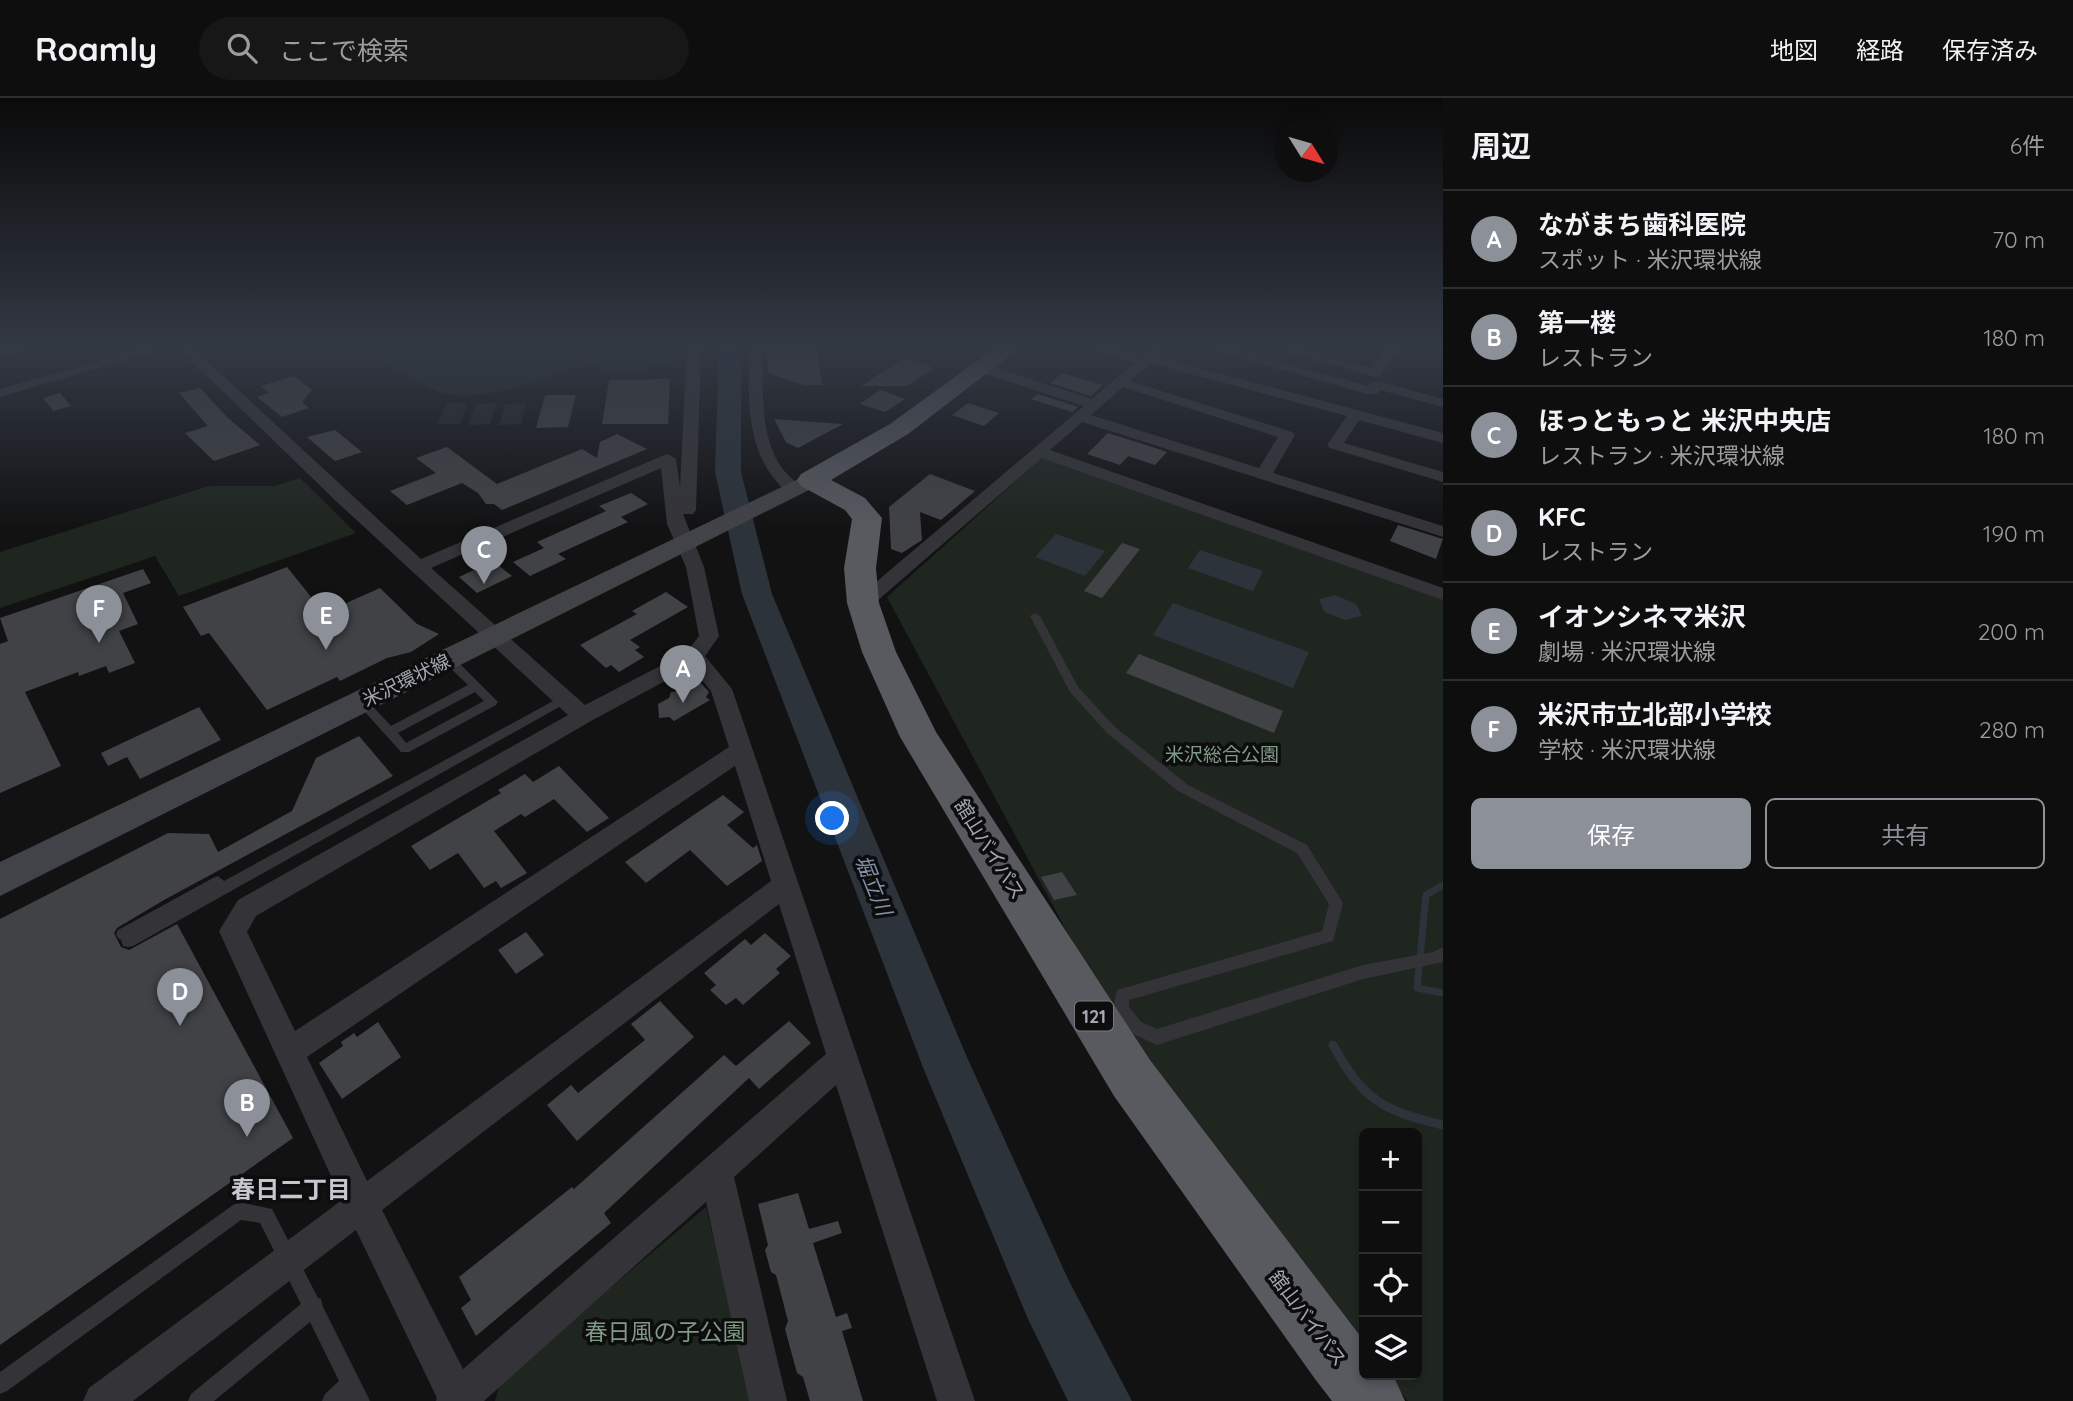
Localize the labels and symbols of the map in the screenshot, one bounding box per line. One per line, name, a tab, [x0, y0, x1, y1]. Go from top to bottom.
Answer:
north arrow	[1275, 119, 1338, 182]
pin: C	[461, 526, 507, 584]
pin: F	[76, 585, 122, 643]
pin: E	[303, 592, 349, 650]
pin: A	[660, 645, 706, 703]
street label: 米沢環状線	[358, 648, 454, 712]
park label: 米沢総合公園	[1165, 742, 1279, 766]
street label: 舘山バイパス	[950, 794, 1030, 904]
your location	[815, 801, 849, 835]
water label: 堀立川	[850, 851, 899, 921]
pin: D	[157, 968, 203, 1026]
road number: 121	[1075, 1001, 1113, 1030]
pin: B	[224, 1079, 270, 1137]
district label: 春日二丁目	[231, 1174, 351, 1204]
street label: 舘山バイパス	[1264, 1265, 1352, 1371]
park label: 春日風の子公園	[585, 1317, 746, 1346]

